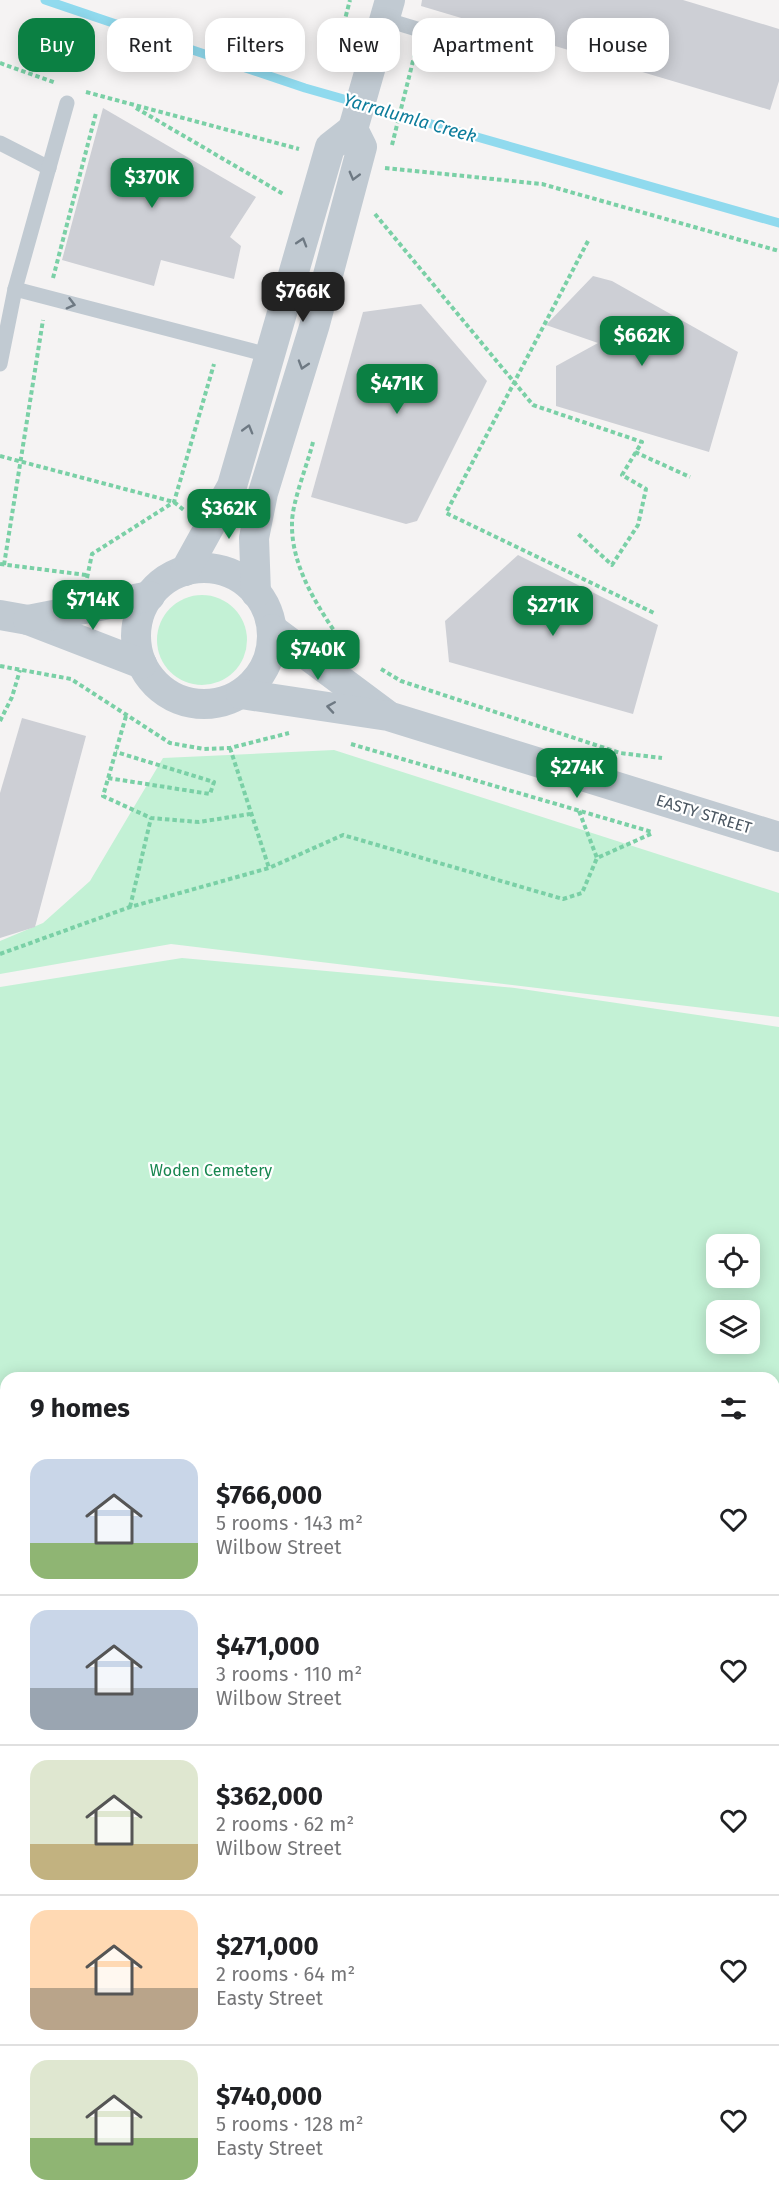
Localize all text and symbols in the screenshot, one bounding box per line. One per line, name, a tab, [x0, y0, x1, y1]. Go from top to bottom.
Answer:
chip: Buy	[18, 18, 95, 72]
chip: Rent	[107, 18, 193, 72]
chip: Filters	[205, 18, 305, 72]
chip: New	[317, 18, 400, 72]
chip: Apartment	[412, 18, 555, 72]
chip: House	[567, 18, 669, 72]
water label: Yarralumla Creek	[341, 88, 479, 148]
pin: $370K	[110, 158, 194, 209]
text: $370K	[125, 165, 179, 189]
one-way arrow	[349, 171, 362, 181]
one-way arrow	[295, 237, 307, 248]
pin: $766K	[261, 272, 345, 323]
text: $766K	[276, 279, 330, 303]
one-way arrow	[66, 296, 76, 309]
pin: $662K	[600, 316, 684, 367]
text: $662K	[614, 323, 670, 347]
one-way arrow	[298, 359, 310, 370]
pin: $471K	[355, 364, 439, 415]
text: $471K	[371, 371, 423, 395]
one-way arrow	[240, 424, 253, 434]
pin: $362K	[187, 489, 271, 540]
text: $362K	[201, 496, 257, 520]
pin: $714K	[51, 580, 135, 631]
pin: $271K	[511, 586, 595, 637]
text: $714K	[67, 587, 119, 611]
text: $271K	[527, 593, 579, 617]
pin: $740K	[276, 630, 360, 681]
text: $740K	[291, 637, 345, 661]
one-way arrow	[326, 702, 335, 714]
pin: $274K	[535, 748, 619, 799]
text: $274K	[550, 755, 604, 779]
street label: EASTY STREET	[654, 790, 755, 838]
park label: Woden Cemetery	[150, 1161, 272, 1180]
map controls	[706, 1234, 760, 1354]
button: locate	[706, 1234, 760, 1288]
button: layers	[706, 1300, 760, 1354]
icon: filters	[717, 1392, 750, 1425]
text: 9 homes	[30, 1393, 130, 1424]
text: $766,000	[216, 1480, 322, 1511]
icon: home	[78, 1483, 150, 1555]
icon: heart	[717, 1503, 750, 1536]
text: 5 rooms · 143 m²	[216, 1511, 363, 1535]
text: Wilbow Street	[216, 1535, 341, 1559]
text: $471,000	[216, 1631, 320, 1662]
icon: home	[78, 1634, 150, 1706]
icon: heart	[717, 1654, 750, 1687]
text: 3 rooms · 110 m²	[216, 1662, 362, 1686]
text: Wilbow Street	[216, 1686, 341, 1710]
text: $362,000	[216, 1781, 323, 1812]
icon: home	[78, 1784, 150, 1856]
icon: heart	[717, 1804, 750, 1837]
text: 2 rooms · 62 m²	[216, 1812, 354, 1836]
text: Wilbow Street	[216, 1836, 341, 1860]
text: $271,000	[216, 1931, 319, 1962]
icon: home	[78, 1934, 150, 2006]
icon: heart	[717, 1954, 750, 1987]
text: 2 rooms · 64 m²	[216, 1962, 355, 1986]
text: Easty Street	[216, 1986, 323, 2010]
text: $740,000	[216, 2081, 322, 2112]
icon: home	[78, 2084, 150, 2156]
icon: heart	[717, 2104, 750, 2137]
text: 5 rooms · 128 m²	[216, 2112, 364, 2136]
text: Easty Street	[216, 2136, 323, 2160]

